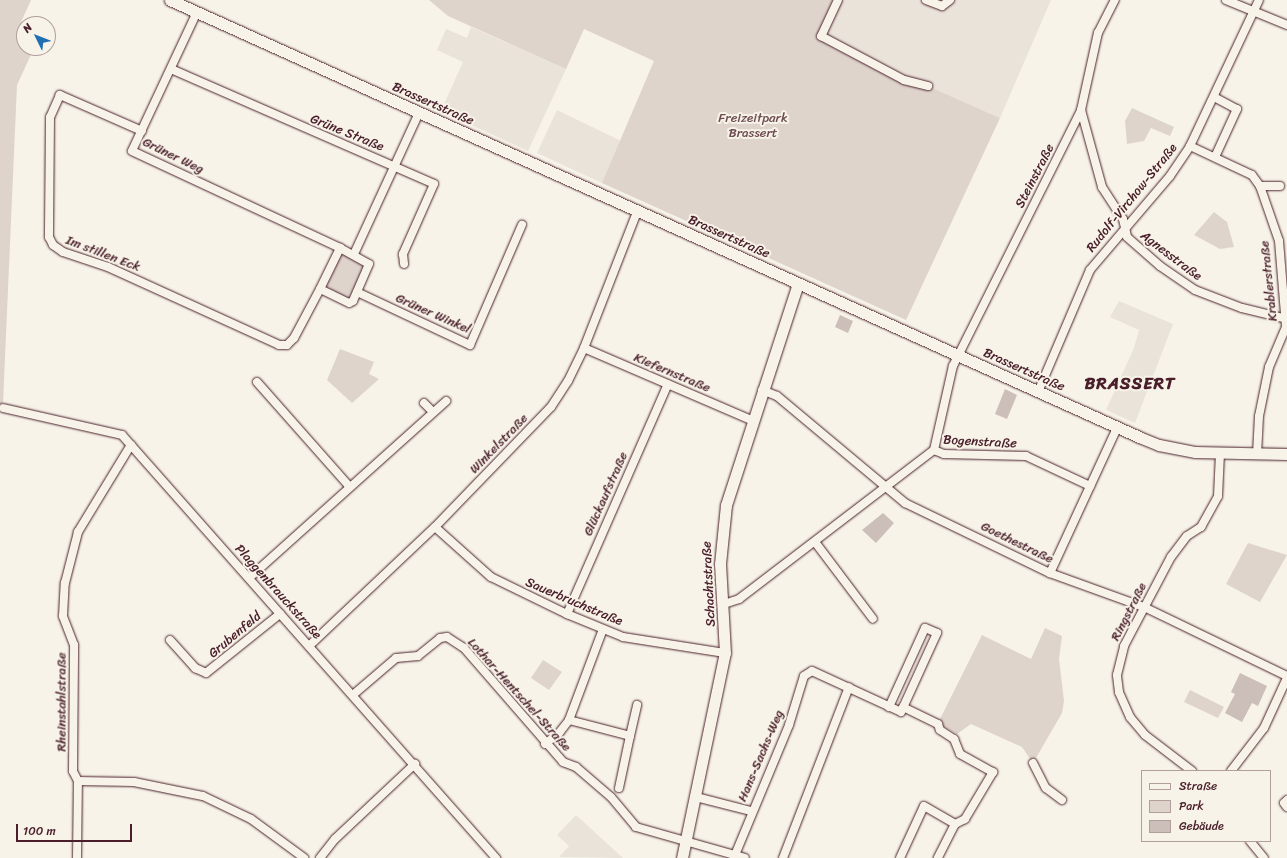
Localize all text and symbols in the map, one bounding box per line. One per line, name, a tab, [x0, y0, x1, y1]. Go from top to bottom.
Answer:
north arrow	[16, 16, 56, 56]
text: N	[18, 19, 37, 37]
street label: Brassertstraße	[390, 79, 476, 129]
street label: Grüne Straße	[308, 111, 386, 155]
park label: Freizeitpark Brassert	[718, 111, 788, 142]
street label: Grüner Weg	[140, 135, 206, 177]
street label: Rudolf-Virchow-Straße	[1083, 140, 1181, 256]
street label: Steinstraße	[1012, 141, 1058, 211]
street label: Brassertstraße	[686, 212, 772, 262]
street label: Agnesstraße	[1137, 228, 1205, 284]
street label: Im stillen Eck	[63, 233, 143, 275]
street label: Krablerstraße	[1257, 240, 1281, 322]
street label: Grüner Winkel	[393, 290, 473, 338]
street label: Brassertstraße	[981, 345, 1067, 395]
street label: Kiefernstraße	[631, 350, 713, 396]
district label: BRASSERT	[1086, 374, 1174, 394]
street label: Winkelstraße	[467, 411, 531, 477]
street label: Bogenstraße	[943, 432, 1017, 452]
street label: Glückaufstraße	[581, 450, 631, 538]
street label: Goethestraße	[978, 519, 1056, 567]
street label: Plaggenbrauckstraße	[231, 541, 325, 643]
street label: Schachtstraße	[699, 541, 719, 627]
street label: Sauerbruchstraße	[523, 575, 625, 629]
street label: Ringstraße	[1108, 580, 1150, 644]
street label: Grubenfeld	[206, 609, 264, 661]
street label: Lothar-Hentschel-Straße	[464, 635, 574, 755]
street label: Rheinstahlstraße	[54, 652, 70, 752]
street label: Hans-Sachs-Weg	[735, 708, 787, 804]
legend	[1141, 770, 1271, 842]
text: Straße	[1179, 775, 1217, 797]
text: Park	[1179, 795, 1204, 817]
text: Gebäude	[1179, 815, 1224, 837]
scale bar	[18, 816, 134, 842]
text: 100 m	[23, 820, 56, 842]

